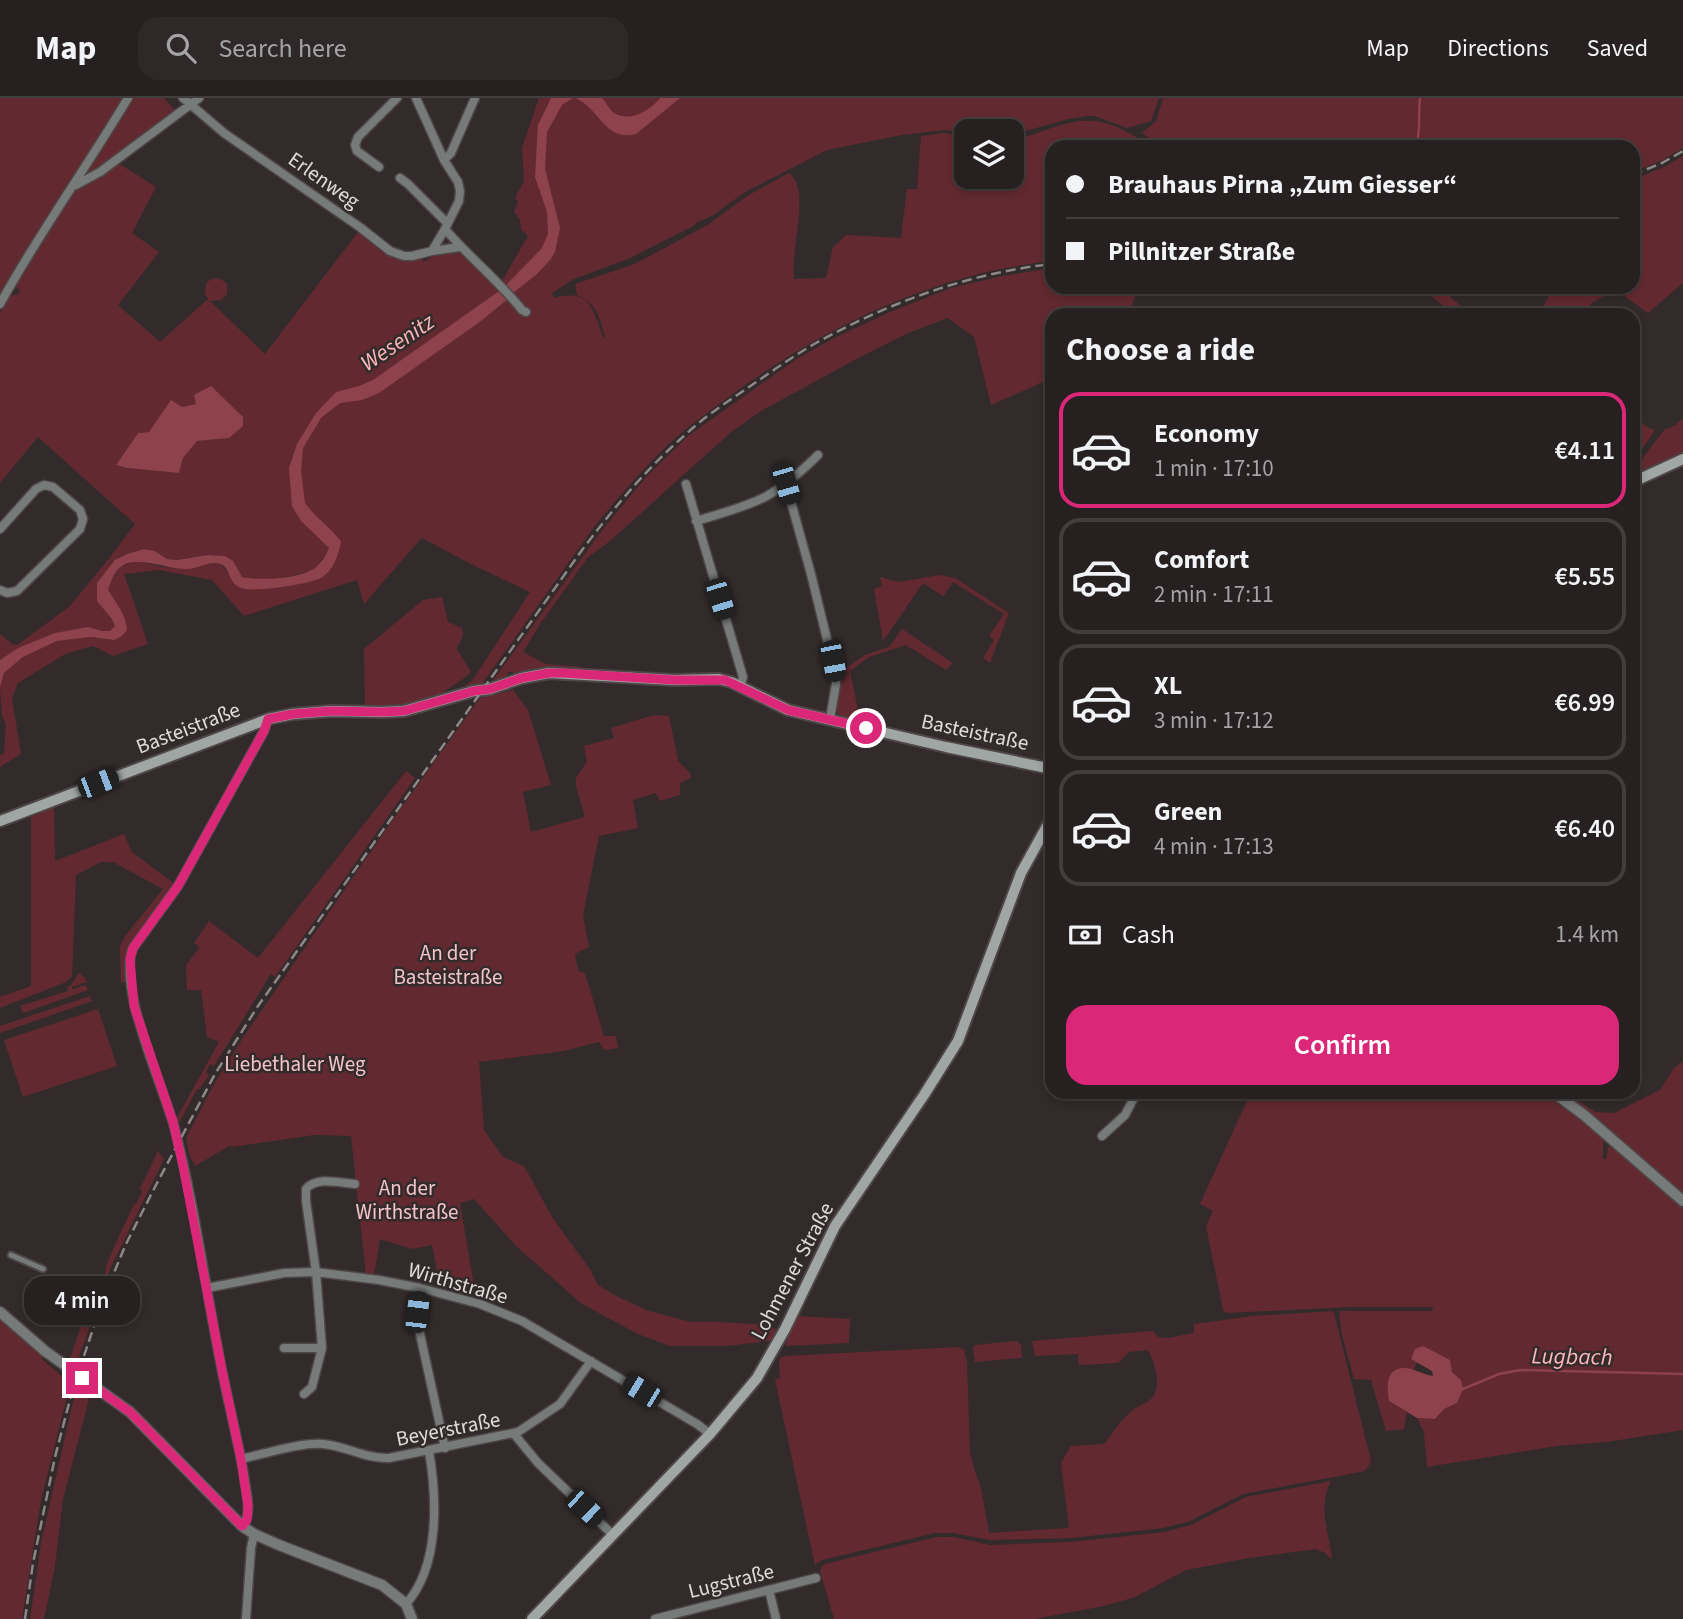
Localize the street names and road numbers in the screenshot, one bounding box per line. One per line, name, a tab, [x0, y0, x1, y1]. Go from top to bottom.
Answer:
street label: Erlenweg	[282, 144, 366, 216]
street label: Basteistraße	[132, 694, 244, 762]
street label: Basteistraße	[919, 706, 1031, 758]
street label: Lohmener Straße	[743, 1197, 841, 1345]
street label: Wirthstraße	[404, 1254, 512, 1312]
street label: Beyerstraße	[393, 1404, 503, 1454]
street label: Lugstraße	[685, 1556, 777, 1606]

